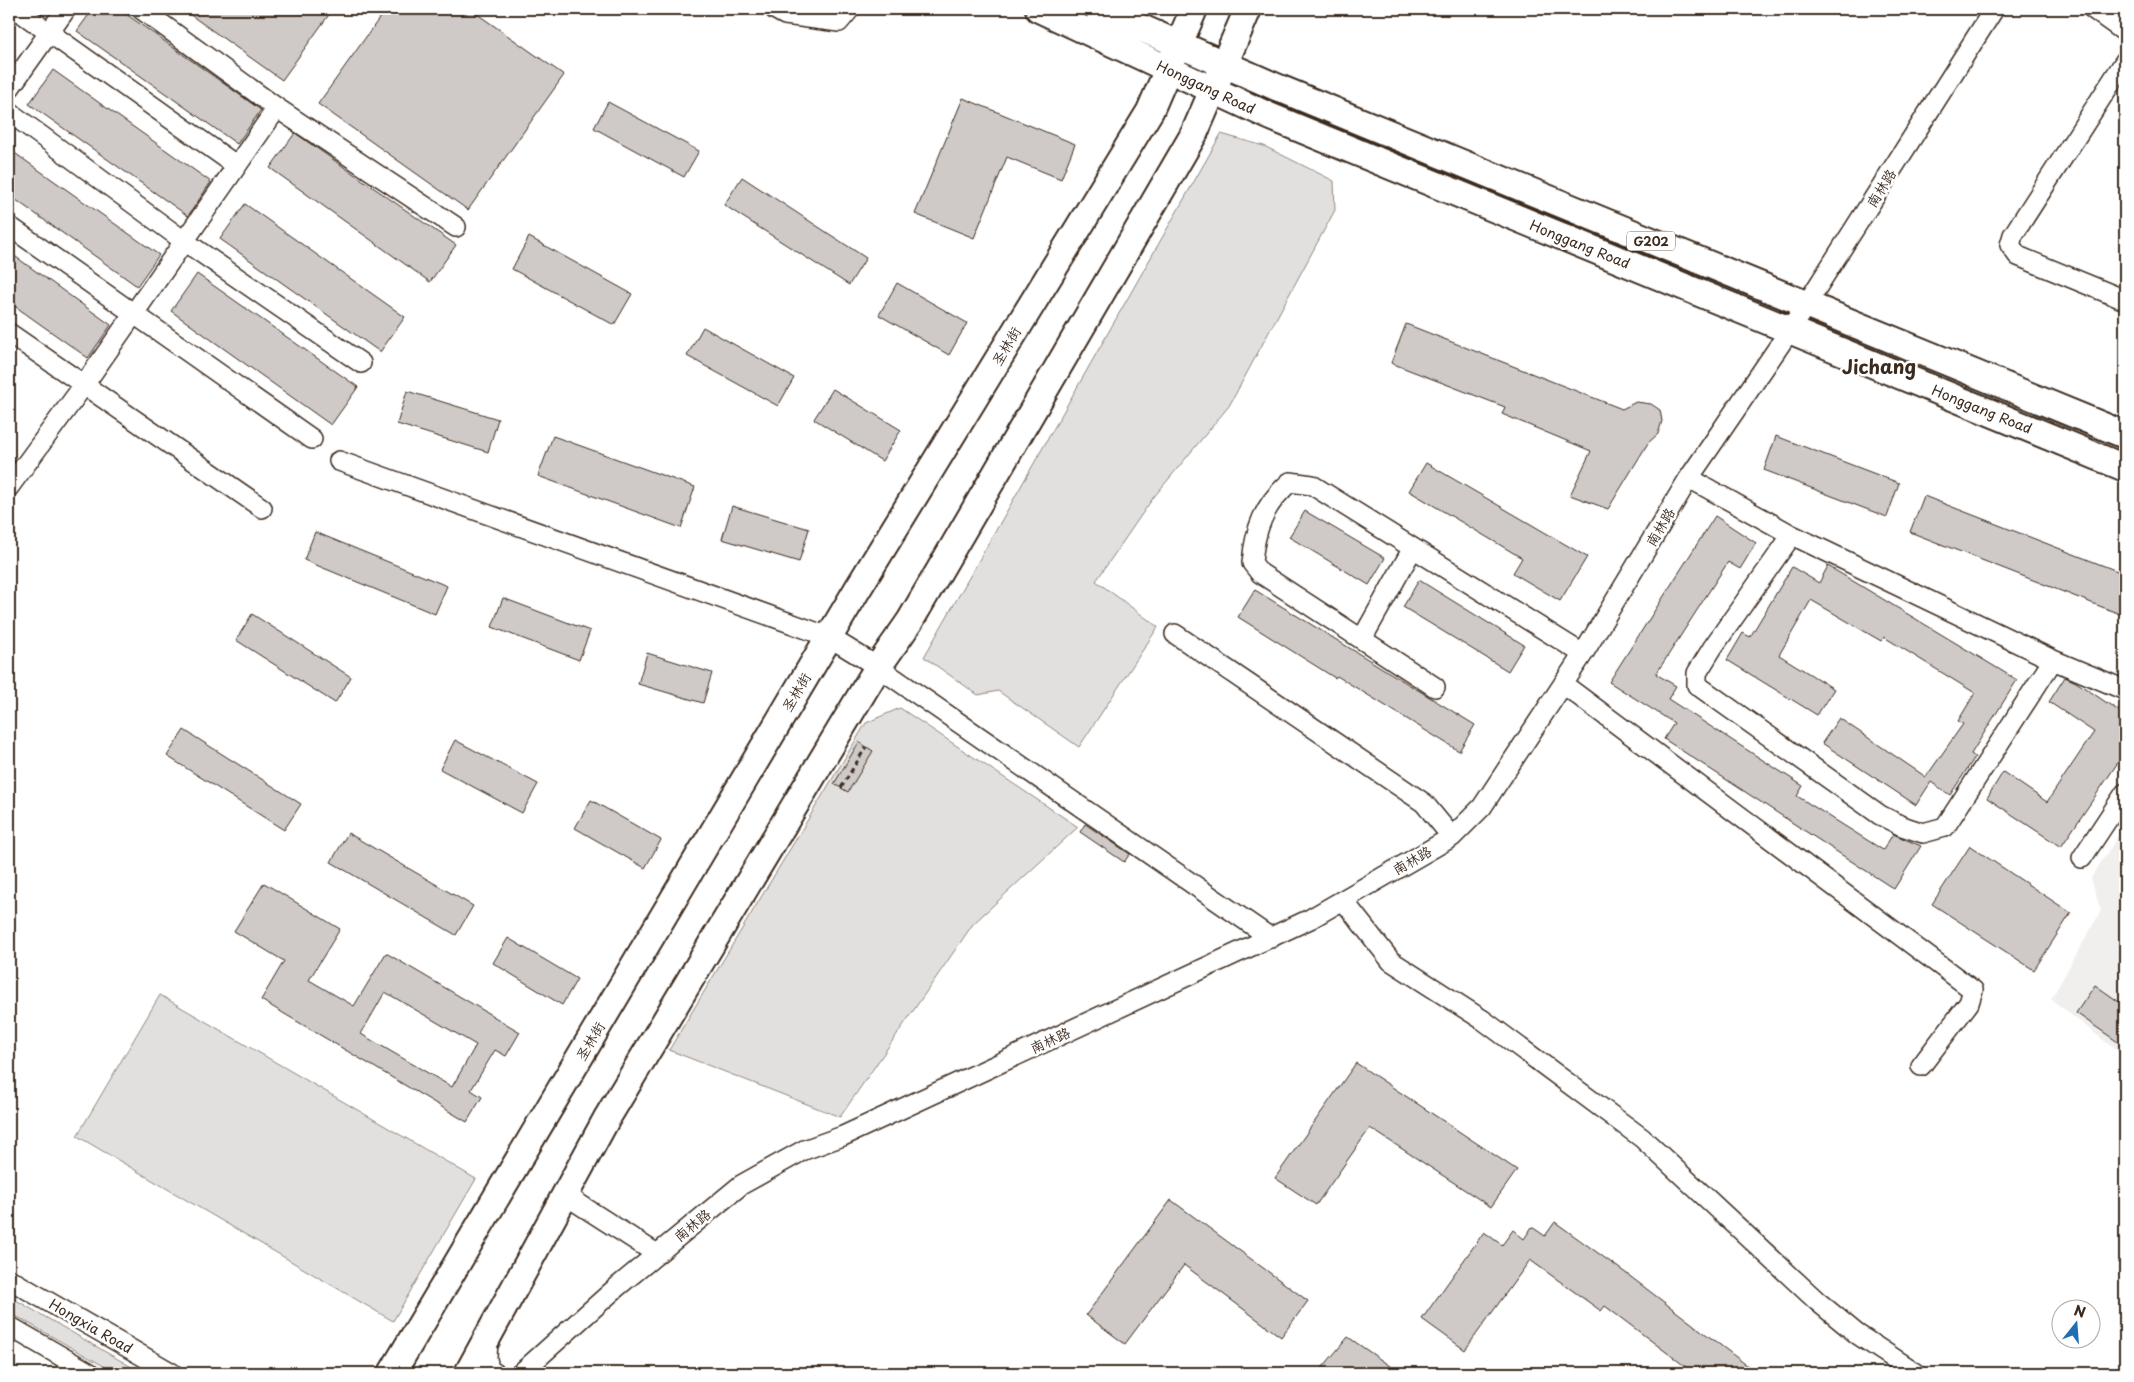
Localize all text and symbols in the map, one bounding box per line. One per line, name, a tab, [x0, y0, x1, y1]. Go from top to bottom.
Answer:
street label: Honggang Road	[1153, 55, 1259, 119]
street label: 南林路	[1861, 165, 1901, 211]
street label: Honggang Road	[1527, 214, 1633, 274]
road number: G202	[1627, 232, 1675, 250]
street label: 圣林街	[986, 323, 1026, 369]
district label: Jichang	[1842, 352, 1916, 380]
street label: Honggang Road	[1929, 379, 2035, 439]
street label: 南林路	[1640, 504, 1680, 550]
street label: 圣林街	[776, 669, 816, 715]
street label: 南林路	[1389, 840, 1435, 880]
street label: 圣林街	[570, 1018, 610, 1064]
street label: 南林路	[1027, 1022, 1073, 1058]
street label: 南林路	[669, 1204, 715, 1246]
street label: Hongxia Road	[45, 1293, 137, 1359]
text: N	[2072, 1299, 2088, 1323]
north arrow	[2052, 1300, 2102, 1350]

